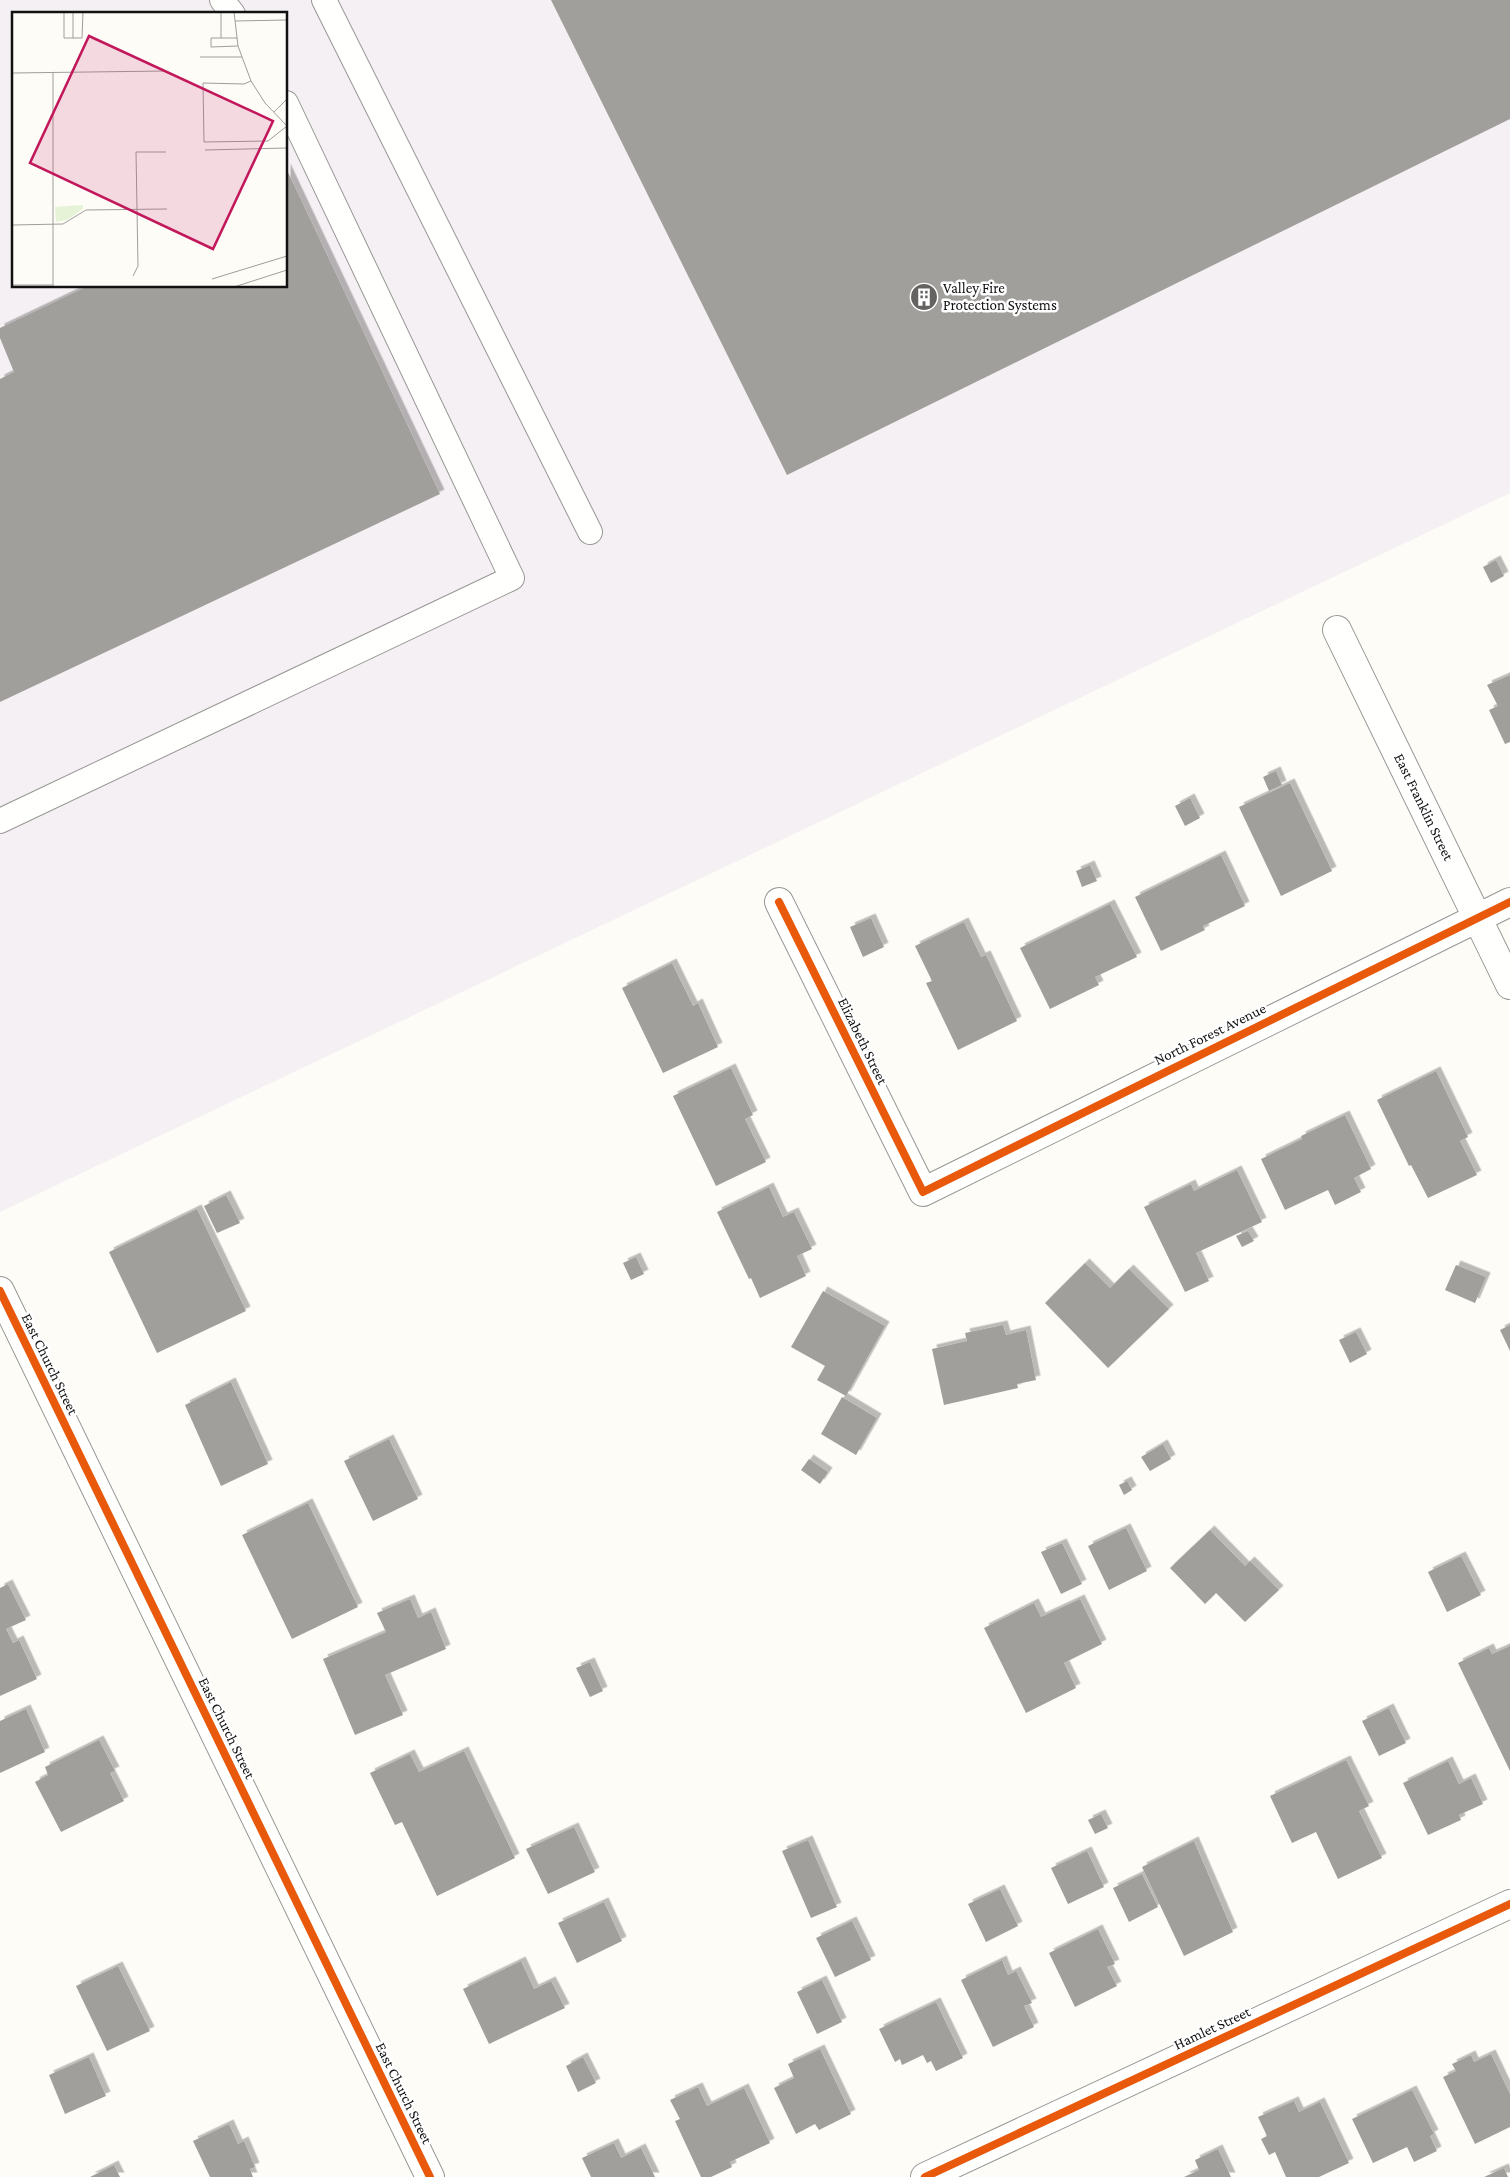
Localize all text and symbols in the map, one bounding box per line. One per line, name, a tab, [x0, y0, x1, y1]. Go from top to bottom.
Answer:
inset map	[12, 12, 288, 288]
place label: Valley Fire Protection Systems	[943, 280, 1057, 314]
building icon: Valley Fire Protection Systems	[909, 282, 939, 312]
street label: East Franklin Street	[1391, 751, 1457, 864]
street label: Elizabeth Street	[835, 995, 891, 1088]
street label: North Forest Avenue	[1152, 1000, 1269, 1068]
street label: East Church Street	[19, 1311, 82, 1418]
street label: East Church Street	[196, 1675, 259, 1782]
street label: Hamlet Street	[1171, 2003, 1254, 2053]
street label: East Church Street	[373, 2040, 436, 2147]

